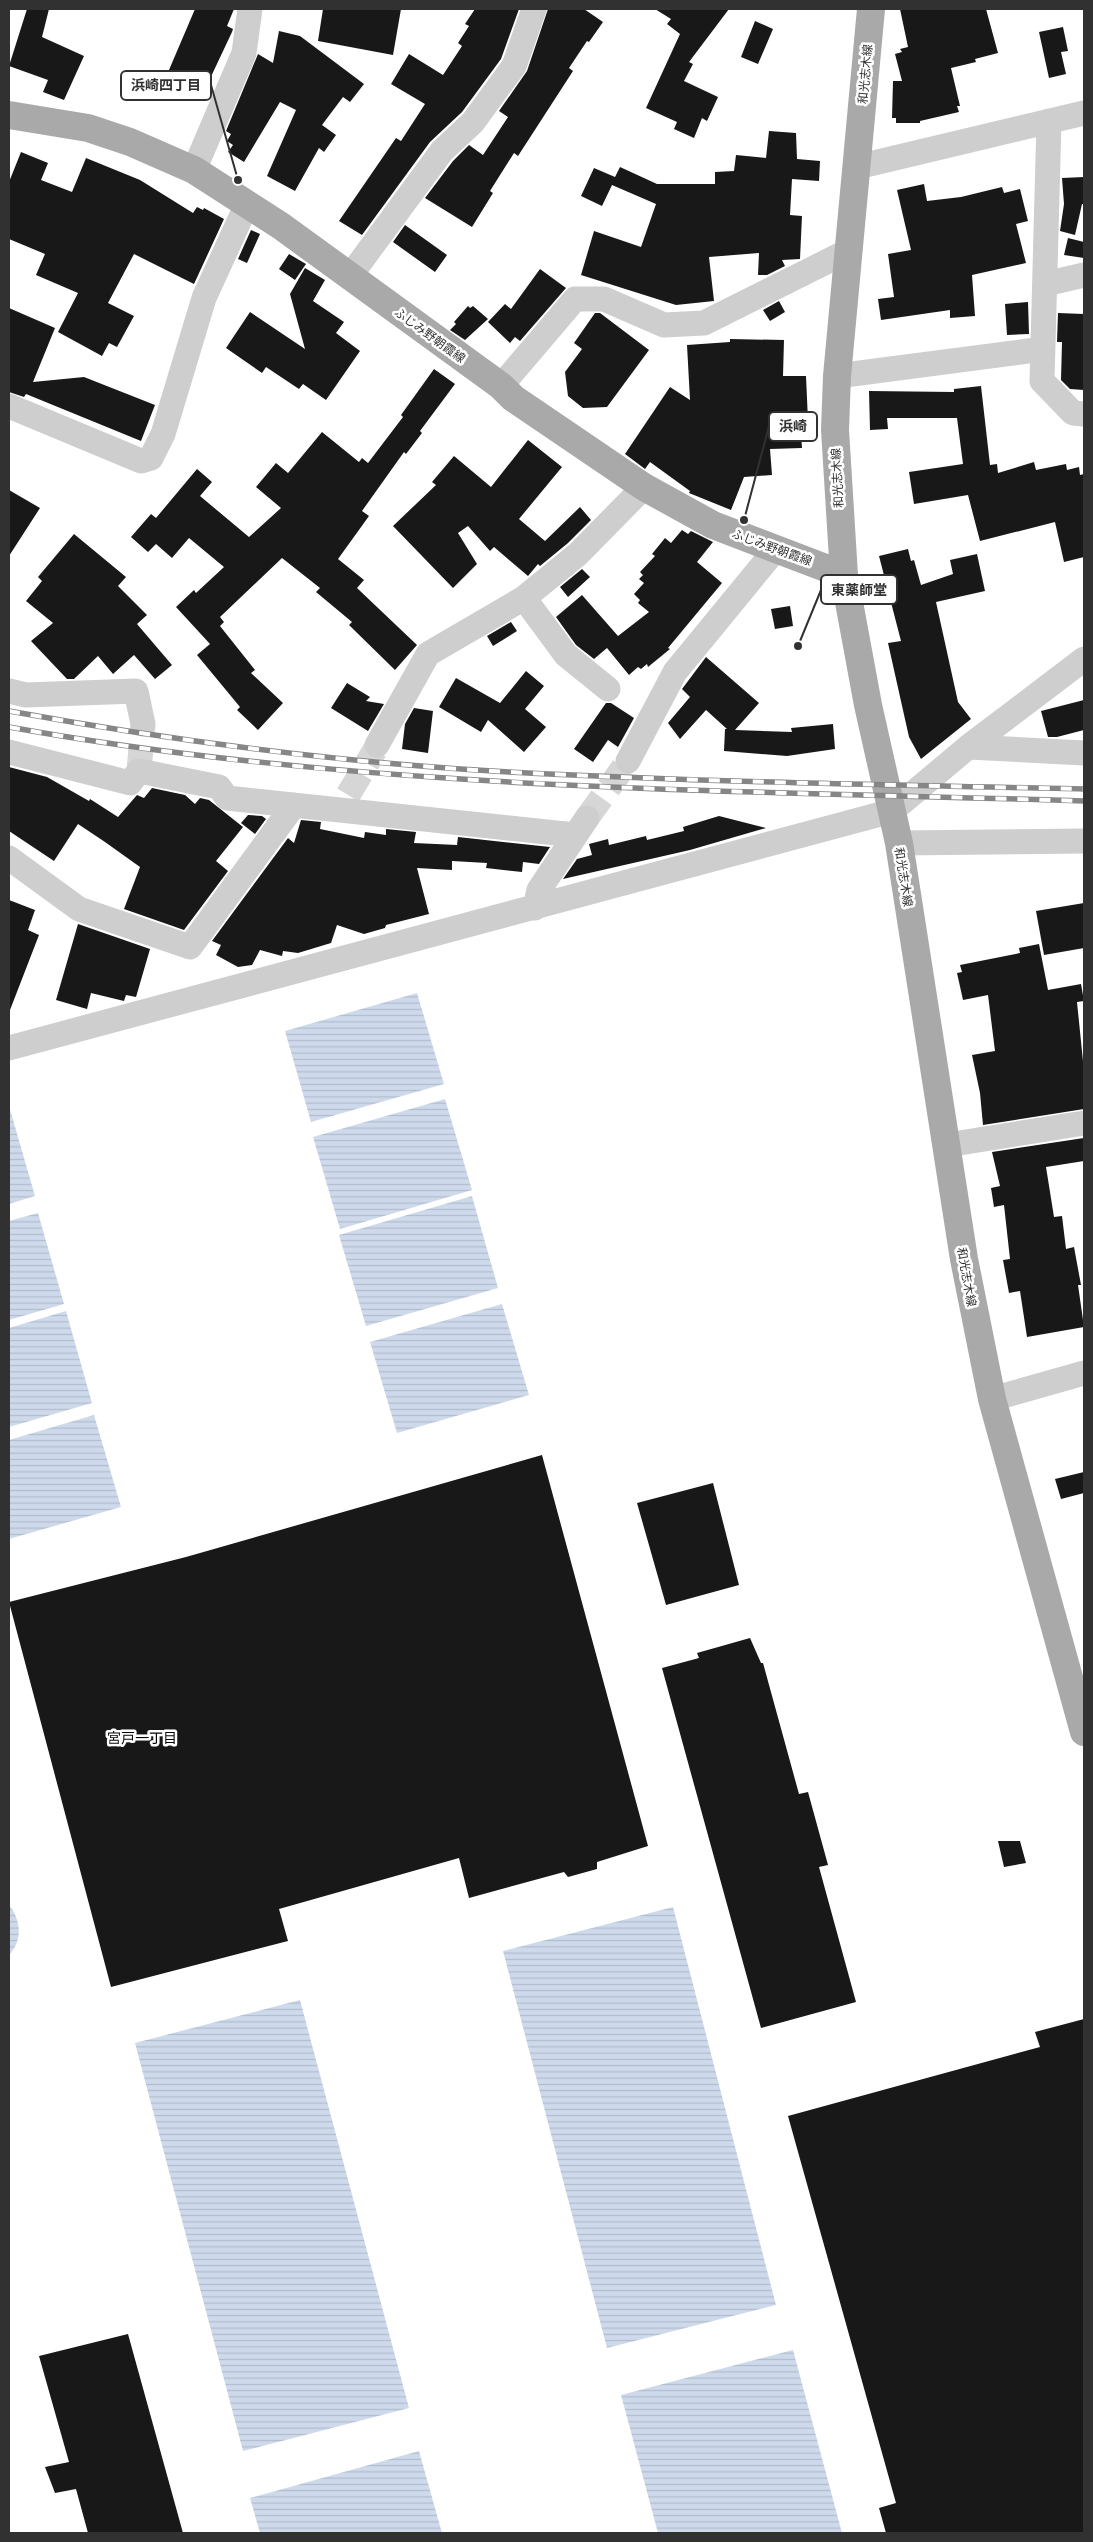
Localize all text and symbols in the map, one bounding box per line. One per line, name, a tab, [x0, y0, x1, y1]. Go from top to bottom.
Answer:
street label: 和光志木線	[854, 43, 876, 105]
callout: 浜崎四丁目	[121, 71, 211, 100]
text: 浜崎四丁目	[131, 75, 201, 95]
street label: ふじみ野朝霞線	[391, 303, 469, 367]
callout: 浜崎	[769, 412, 817, 441]
text: 浜崎	[779, 416, 807, 436]
street label: 和光志木線	[827, 448, 847, 508]
street label: ふじみ野朝霞線	[730, 525, 814, 569]
callout: 東薬師堂	[821, 575, 897, 604]
text: 東薬師堂	[831, 580, 887, 600]
street label: 和光志木線	[891, 846, 917, 908]
street label: 和光志木線	[953, 1246, 981, 1308]
district label: 宮戸一丁目	[107, 1728, 177, 1748]

